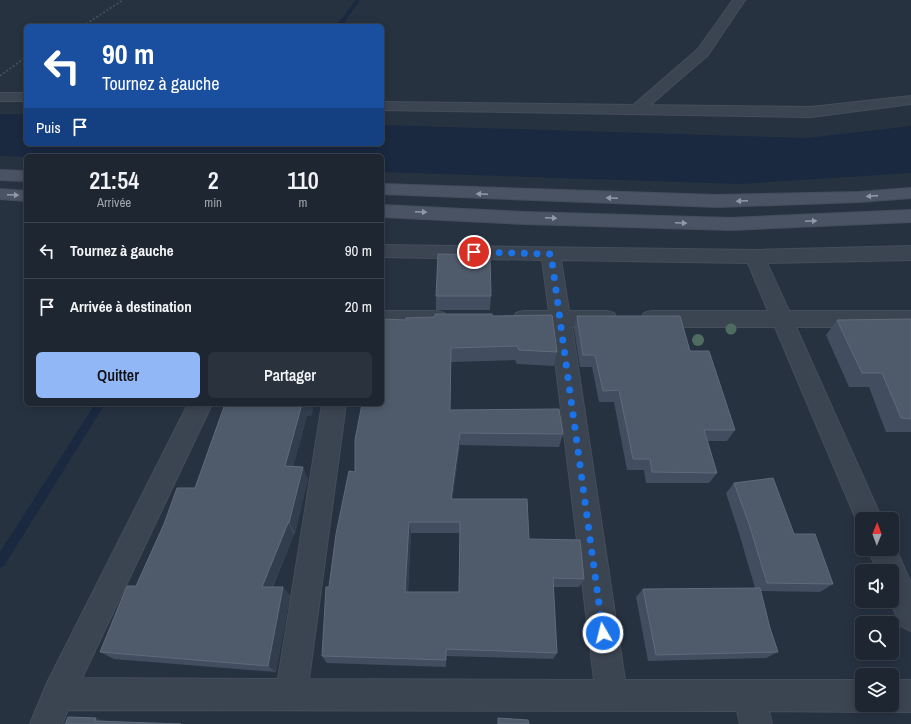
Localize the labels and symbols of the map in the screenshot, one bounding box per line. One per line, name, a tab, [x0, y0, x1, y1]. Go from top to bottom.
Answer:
one-way arrow	[475, 191, 488, 197]
one-way arrow	[7, 192, 20, 198]
one-way arrow	[866, 192, 878, 199]
one-way arrow	[606, 195, 618, 202]
one-way arrow	[736, 197, 748, 204]
one-way arrow	[415, 209, 427, 216]
one-way arrow	[545, 215, 557, 222]
one-way arrow	[805, 218, 818, 224]
one-way arrow	[675, 219, 687, 226]
pin	[457, 235, 491, 269]
north arrow	[855, 512, 899, 556]
position arrow	[582, 612, 624, 654]

